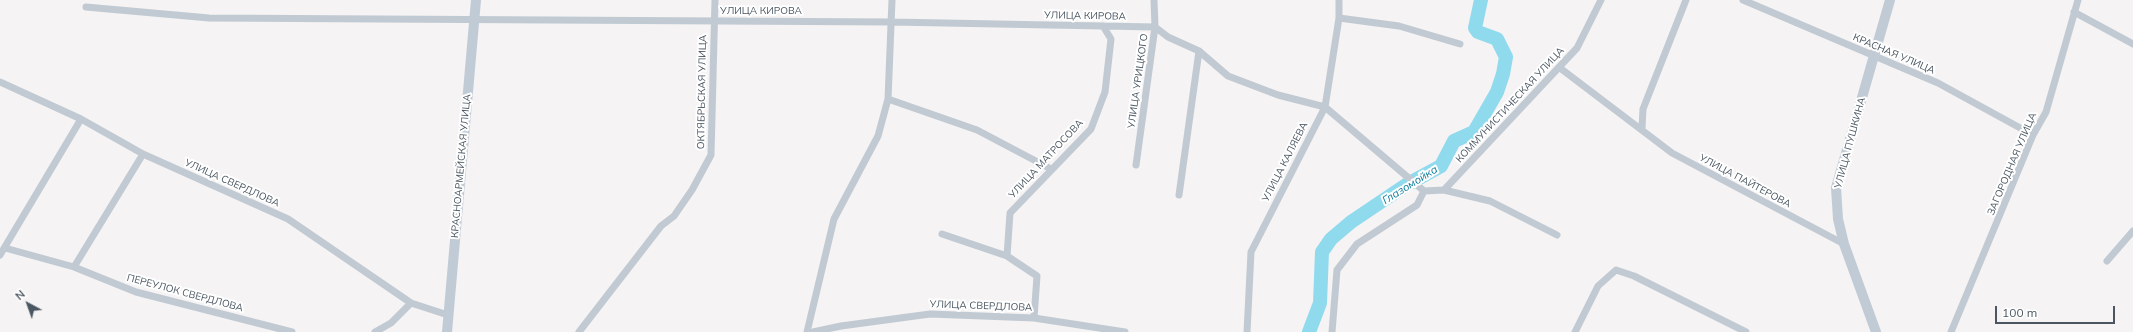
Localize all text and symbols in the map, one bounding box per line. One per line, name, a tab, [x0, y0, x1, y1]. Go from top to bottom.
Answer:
street label: УЛИЦА КИРОВА	[720, 5, 802, 17]
street label: УЛИЦА КИРОВА	[1044, 9, 1126, 23]
street label: КРАСНАЯ УЛИЦА	[1851, 31, 1937, 77]
street label: УЛИЦА УРИЦКОГО	[1125, 33, 1151, 129]
street label: ОКТЯБРЬСКАЯ УЛИЦА	[695, 35, 709, 149]
street label: КОММУНИСТИЧЕСКАЯ УЛИЦА	[1453, 45, 1567, 165]
street label: КРАСНОАРМЕЙСКАЯ УЛИЦА	[449, 94, 473, 238]
street label: УЛИЦА ПУШКИНА	[1832, 96, 1868, 190]
street label: ЗАГОРОДНАЯ УЛИЦА	[1985, 111, 2039, 217]
street label: УЛИЦА МАТРОСОВА	[1006, 117, 1086, 201]
street label: УЛИЦА КАЛЯЕВА	[1260, 120, 1310, 204]
street label: УЛИЦА ПАЙТЕРОВА	[1697, 152, 1793, 210]
street label: УЛИЦА СВЕРДЛОВА	[183, 157, 281, 209]
water label: Глазомойка	[1380, 163, 1440, 207]
street label: ПЕРЕУЛОК СВЕРДЛОВА	[125, 272, 245, 314]
north arrow	[8, 284, 48, 324]
text: N	[12, 287, 28, 303]
street label: УЛИЦА СВЕРДЛОВА	[929, 298, 1033, 314]
scale bar	[1997, 298, 2117, 324]
text: 100 m	[2002, 305, 2037, 320]

